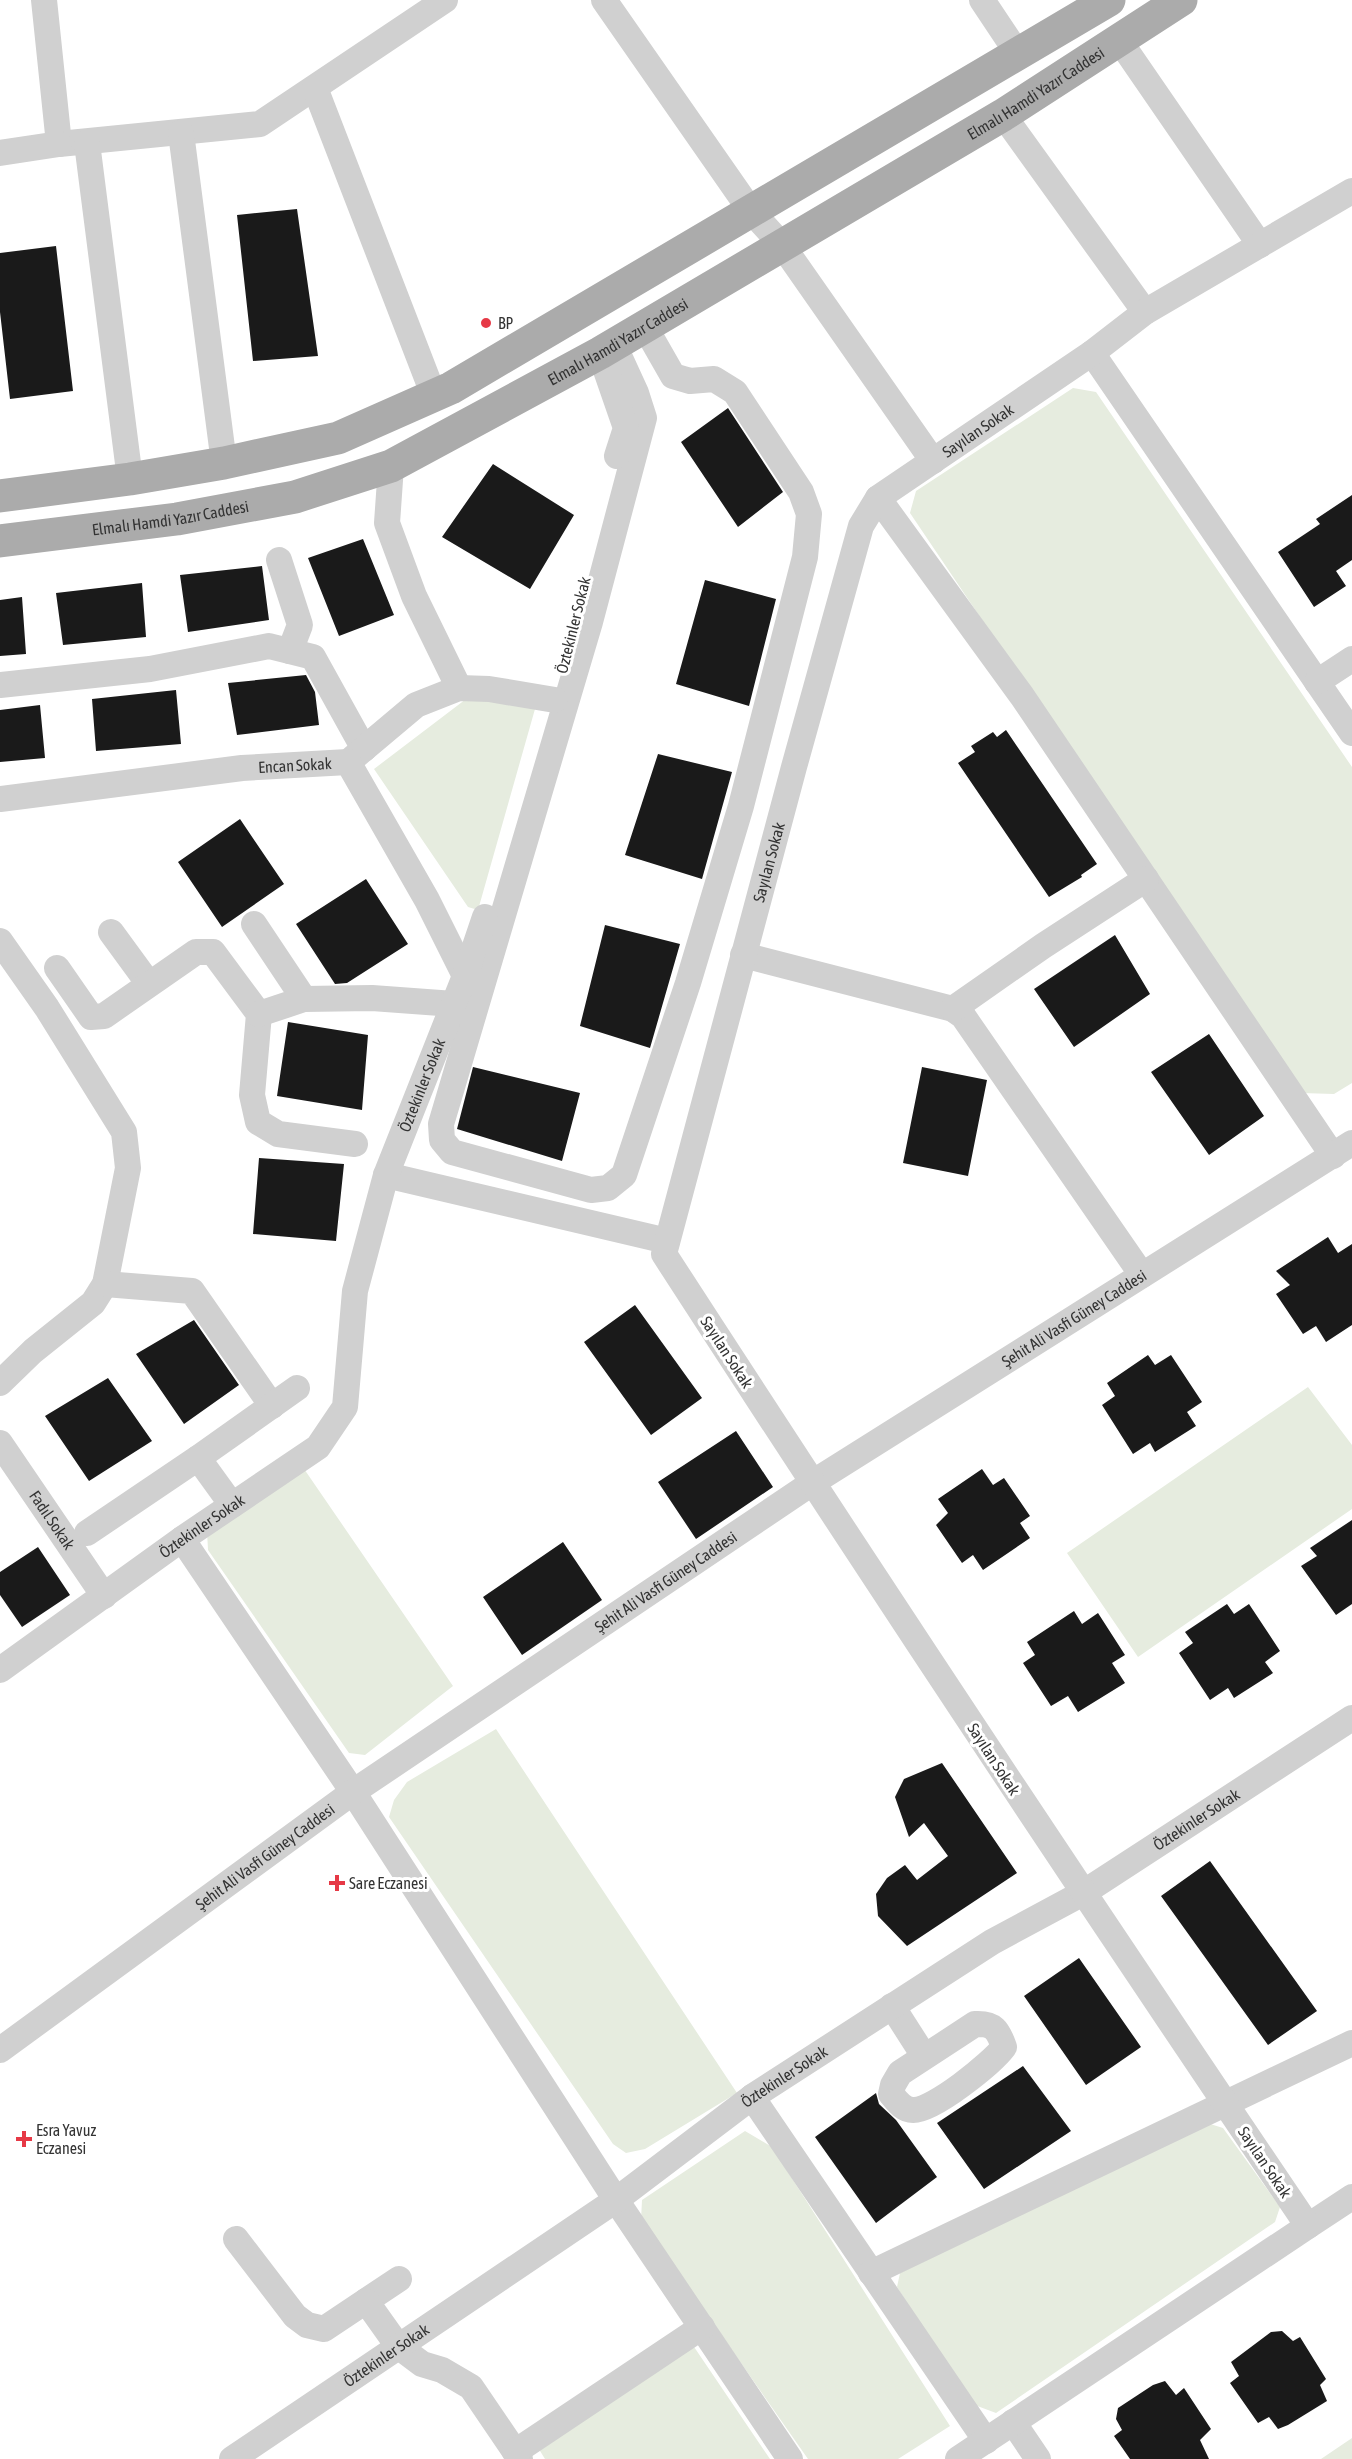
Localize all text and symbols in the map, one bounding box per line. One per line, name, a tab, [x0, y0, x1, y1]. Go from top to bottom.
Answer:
street label: Elmalı Hamdi Yazır Caddesi	[964, 43, 1107, 143]
street label: Elmalı Hamdi Yazır Caddesi	[545, 294, 691, 389]
place label: BP	[498, 314, 514, 332]
marker: BP	[479, 316, 493, 330]
street label: Sayılan Sokak	[939, 400, 1017, 461]
street label: Elmalı Hamdi Yazır Caddesi	[91, 497, 250, 538]
street label: Öztekinler Sokak	[552, 575, 594, 675]
street label: Encan Sokak	[258, 754, 332, 776]
street label: Sayılan Sokak	[749, 820, 788, 904]
street label: Öztekinler Sokak	[395, 1036, 448, 1134]
street label: Şehit Ali Vasfi Güney Caddesi	[998, 1266, 1149, 1371]
street label: Sayılan Sokak	[696, 1313, 757, 1392]
street label: Fadıl Sokak	[26, 1487, 79, 1553]
street label: Öztekinler Sokak	[156, 1491, 248, 1561]
street label: Şehit Ali Vasfi Güney Caddesi	[591, 1527, 740, 1637]
street label: Sayılan Sokak	[963, 1720, 1024, 1799]
street label: Öztekinler Sokak	[1150, 1785, 1243, 1854]
street label: Şehit Ali Vasfi Güney Caddesi	[192, 1800, 338, 1914]
place label: Sare Eczanesi	[349, 1874, 428, 1892]
marker: Sare Eczanesi	[330, 1876, 344, 1890]
street label: Öztekinler Sokak	[738, 2042, 831, 2111]
place label: Esra Yavuz Eczanesi	[36, 2121, 96, 2157]
street label: Sayılan Sokak	[1234, 2123, 1295, 2202]
marker: Esra Yavuz Eczanesi	[17, 2132, 31, 2146]
street label: Öztekinler Sokak	[340, 2320, 432, 2390]

